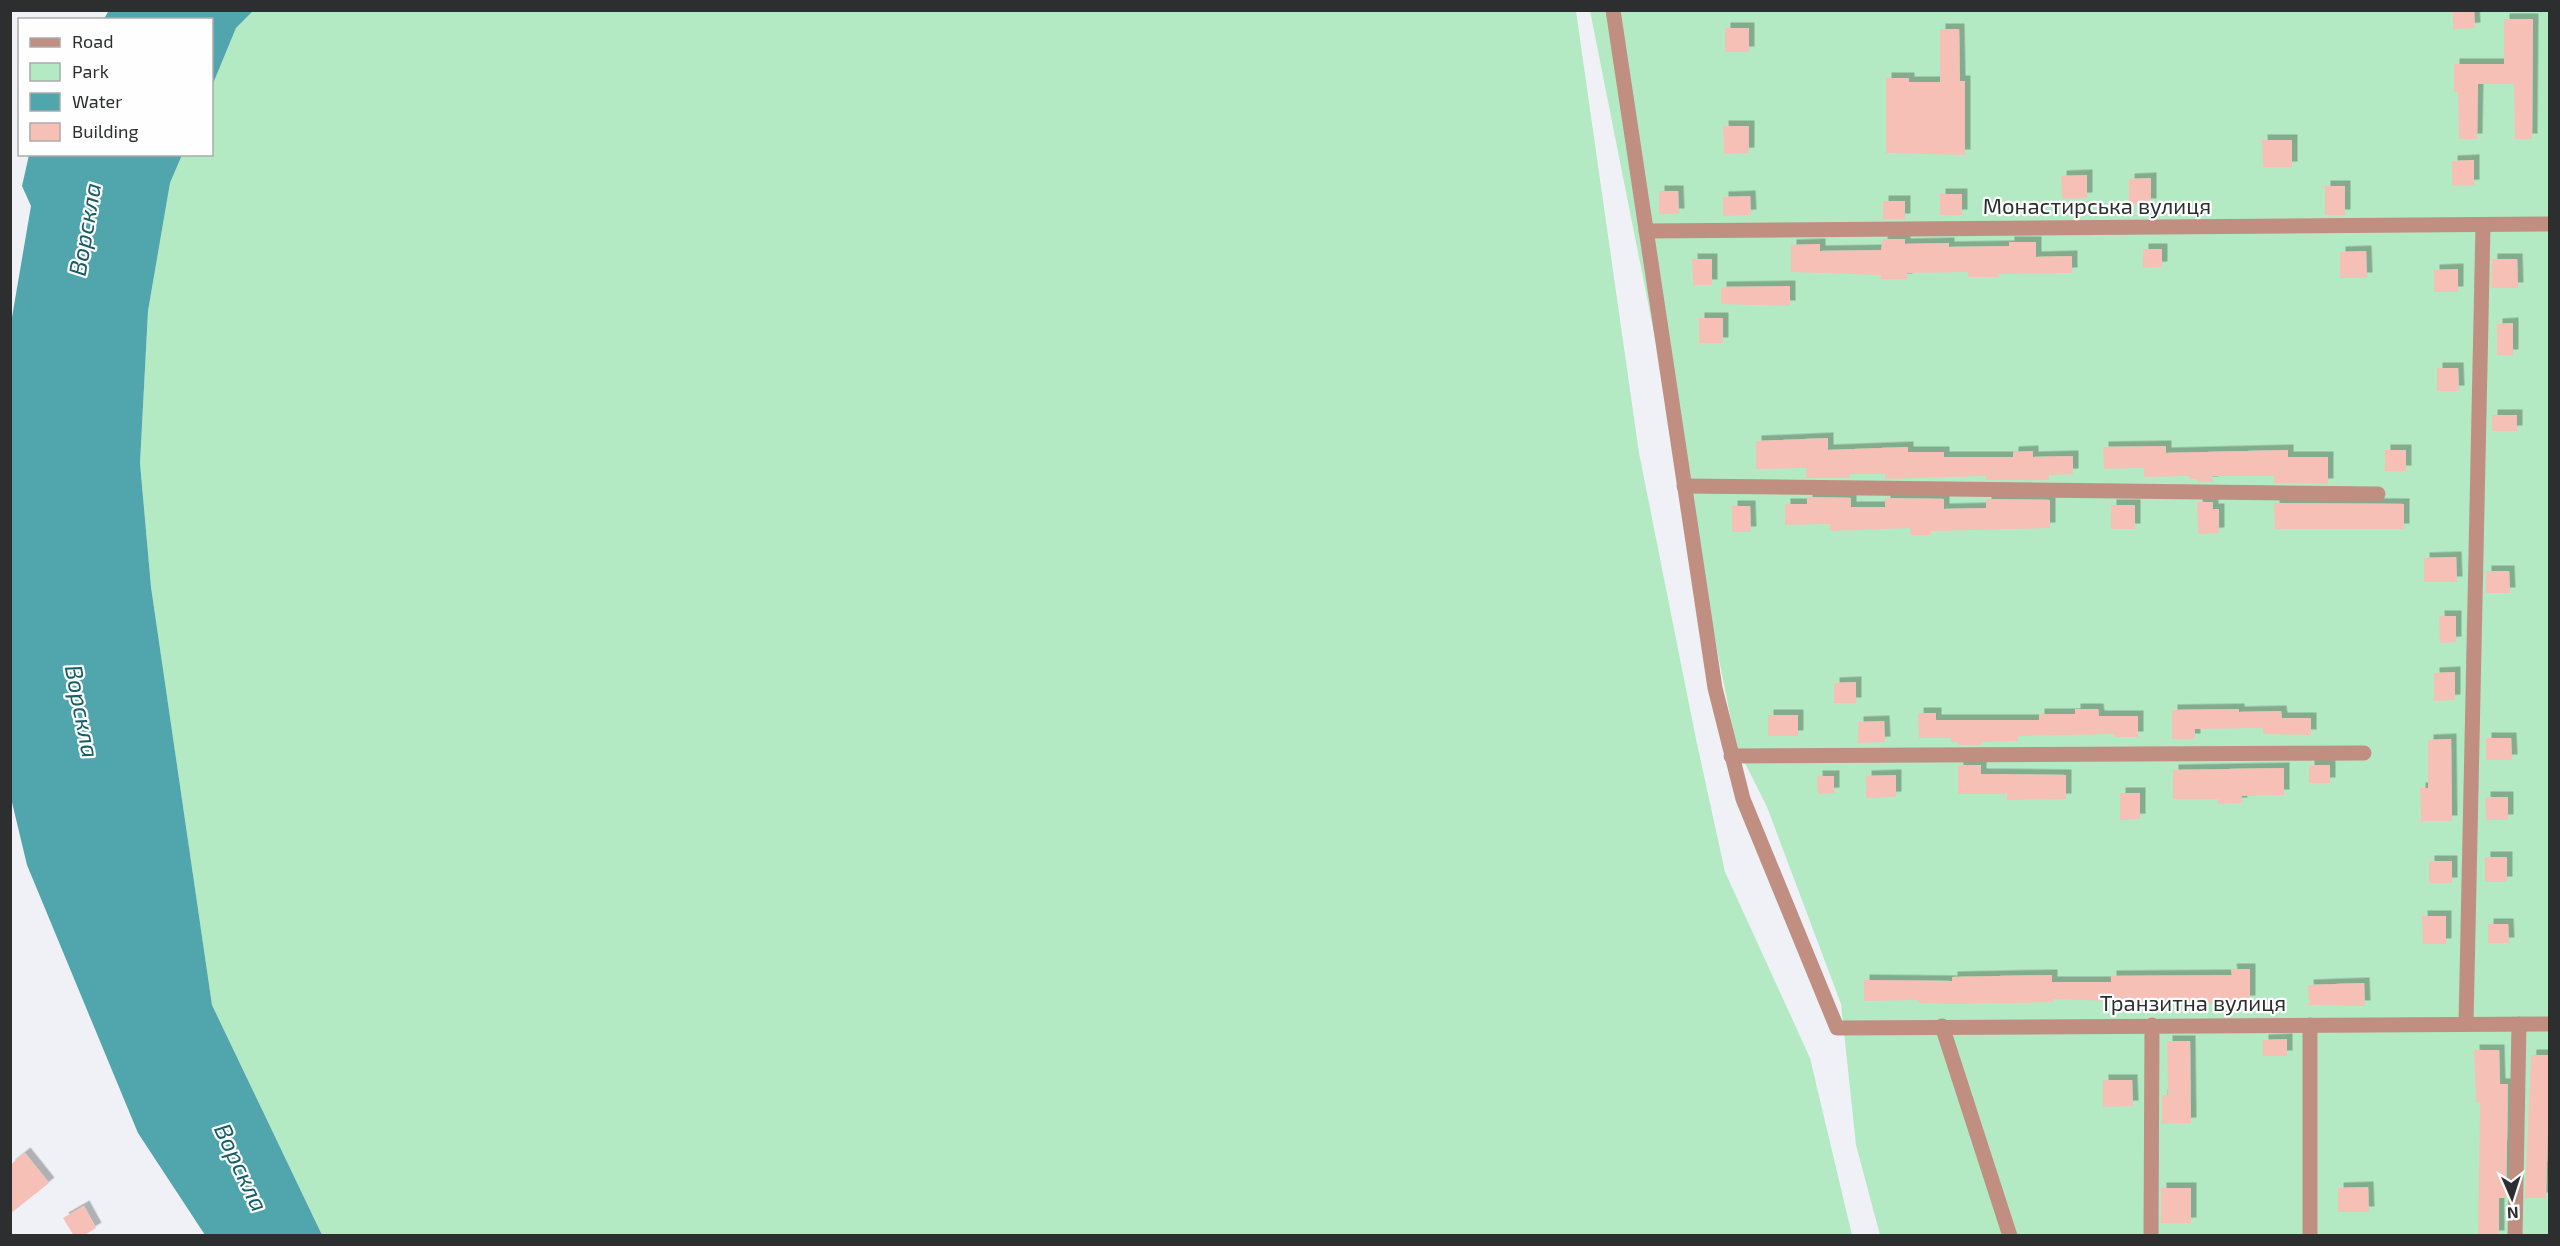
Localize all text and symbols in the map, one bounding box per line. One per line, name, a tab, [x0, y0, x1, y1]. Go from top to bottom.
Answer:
legend	[18, 18, 213, 156]
text: Road	[72, 30, 113, 52]
text: Park	[72, 60, 109, 82]
text: Water	[72, 90, 122, 112]
text: Building	[72, 120, 139, 142]
water label: Ворскла	[62, 180, 106, 278]
street label: Монастирська вулиця	[1983, 192, 2211, 219]
water label: Ворскла	[60, 662, 106, 760]
street label: Транзитна вулиця	[2100, 989, 2286, 1016]
water label: Ворскла	[209, 1118, 275, 1216]
north arrow	[2482, 1168, 2542, 1228]
text: N	[2507, 1204, 2519, 1223]

